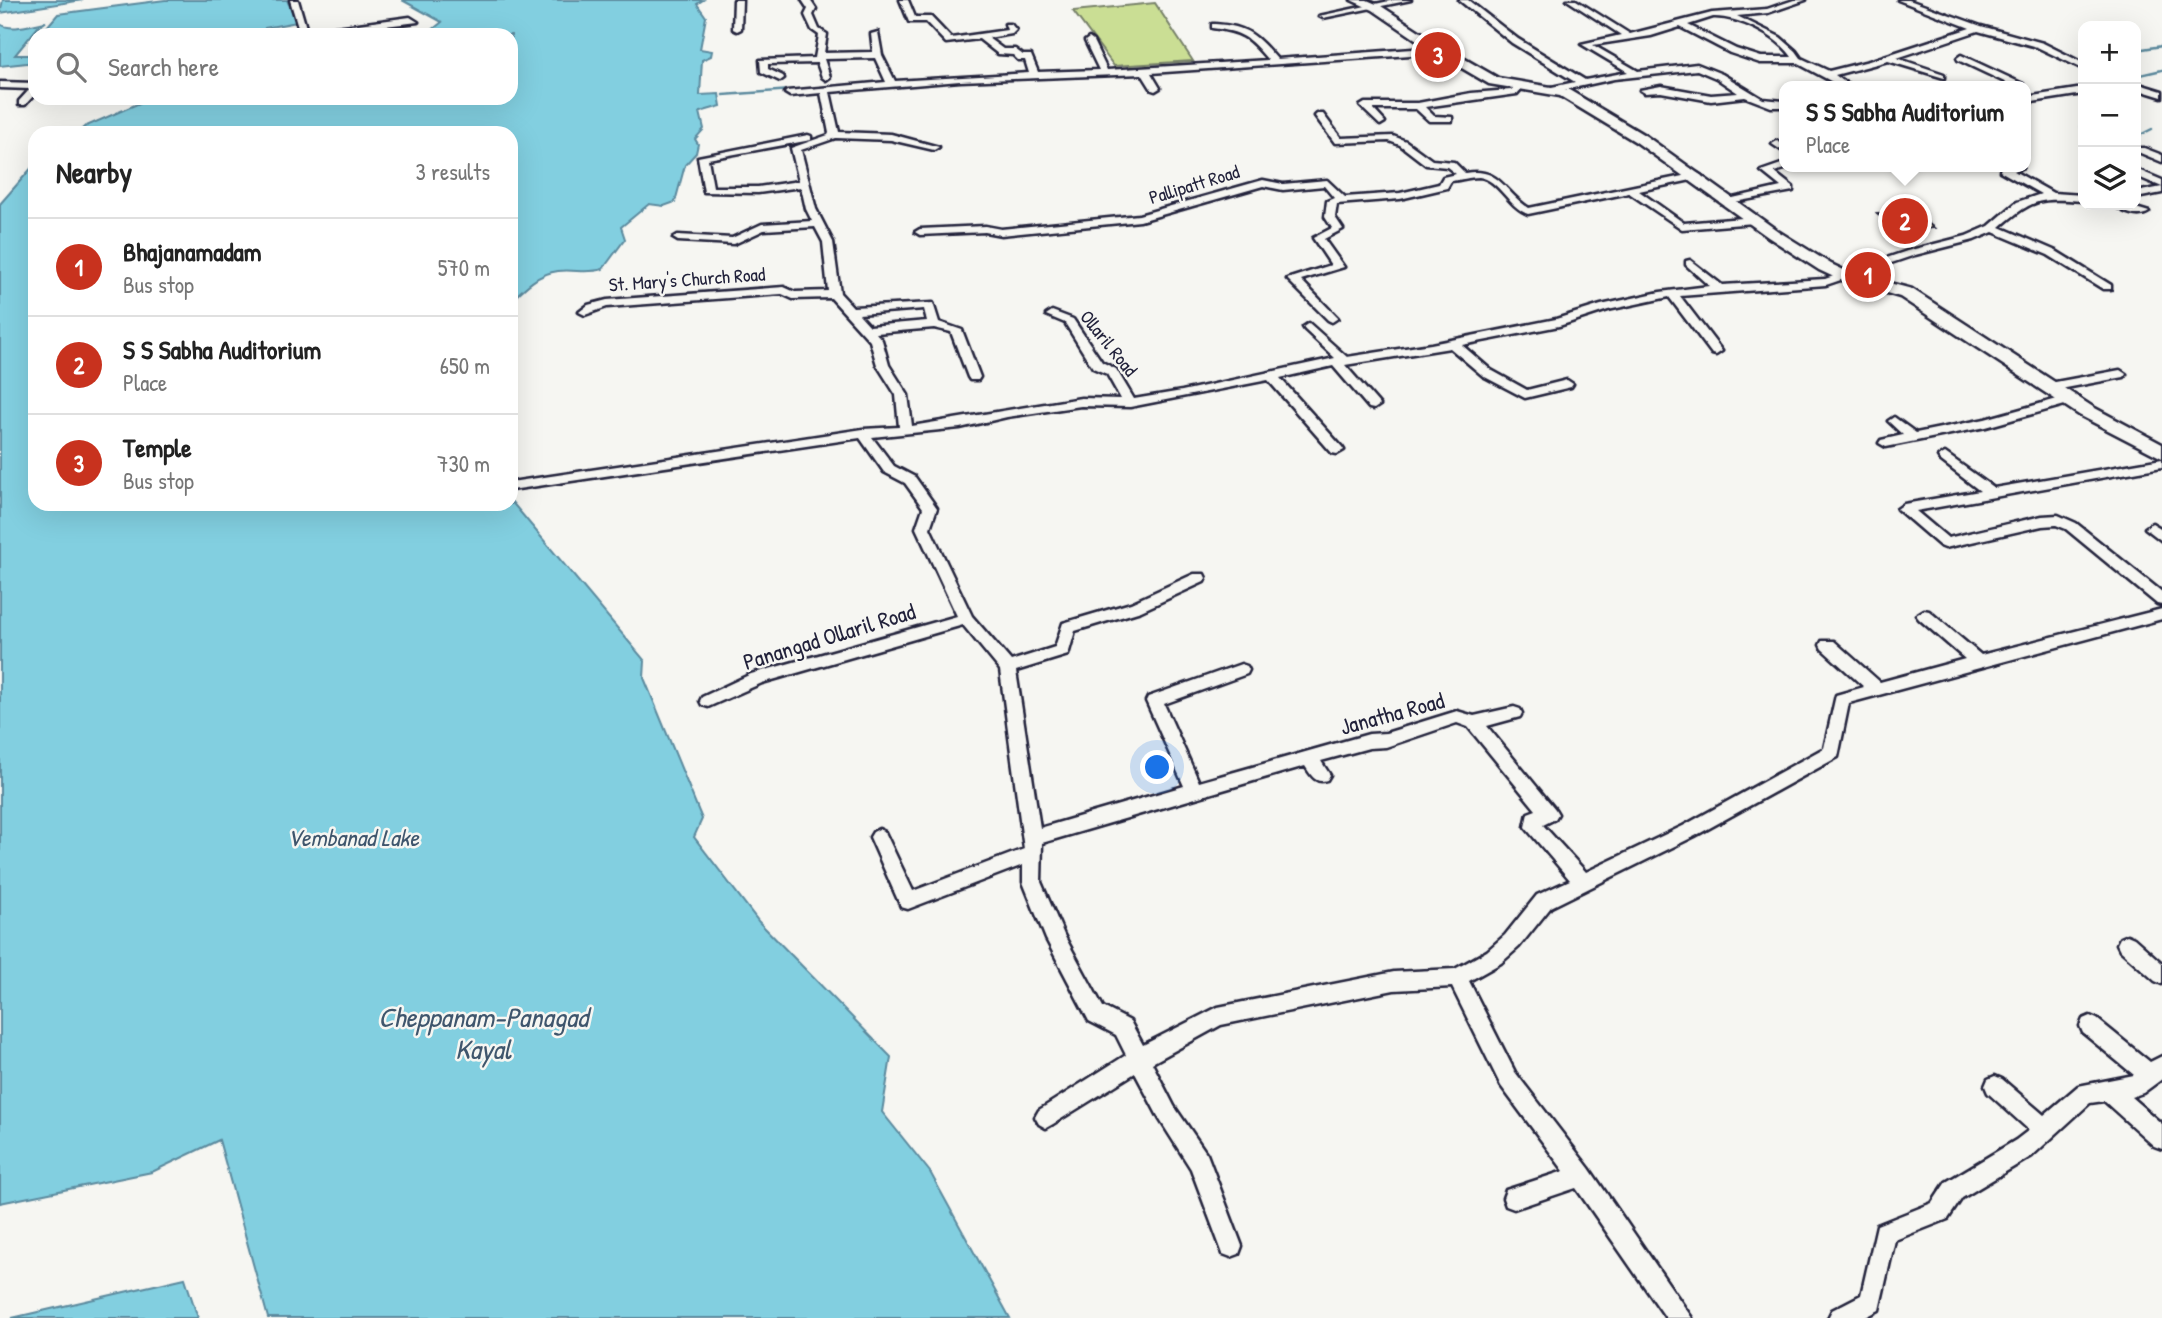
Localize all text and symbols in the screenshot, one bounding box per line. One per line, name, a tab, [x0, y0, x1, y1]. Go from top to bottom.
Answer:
map controls	[2078, 21, 2141, 210]
button: +	[2078, 21, 2141, 84]
search box	[28, 28, 518, 105]
pin: 3	[1415, 29, 1461, 81]
icon: search	[52, 48, 90, 86]
text: Search here	[108, 49, 219, 84]
popup	[1779, 81, 2031, 172]
button: −	[2078, 84, 2141, 147]
text: S S Sabha Auditorium	[1806, 94, 2004, 129]
text: Place	[1806, 129, 1850, 160]
button: layers	[2078, 147, 2141, 210]
text: Nearby	[56, 152, 132, 192]
text: 3 results	[415, 156, 490, 187]
street label: Pallipatt Road	[1146, 158, 1243, 210]
pin: 2	[1882, 195, 1928, 247]
text: Bhajanamadam	[123, 234, 261, 269]
pin: 1	[1845, 249, 1891, 301]
text: 1	[75, 252, 83, 283]
text: 570 m	[438, 252, 490, 283]
street label: St. Mary's Church Road	[608, 261, 767, 297]
text: Bus stop	[123, 269, 194, 300]
street label: Ollaril Road	[1074, 304, 1144, 382]
text: S S Sabha Auditorium	[123, 332, 321, 367]
text: 2	[74, 350, 84, 381]
text: 650 m	[440, 350, 490, 381]
text: Place	[123, 367, 167, 398]
text: Temple	[123, 430, 192, 465]
text: 3	[74, 448, 84, 479]
text: 730 m	[437, 448, 490, 479]
text: Bus stop	[123, 465, 194, 496]
street label: Panangad Ollaril Road	[739, 595, 919, 677]
street label: Janatha Road	[1337, 684, 1447, 742]
your location	[1140, 750, 1174, 784]
water label: Vembanad Lake	[287, 821, 420, 853]
water label: Cheppanam-Panagad Kayal	[378, 998, 592, 1068]

